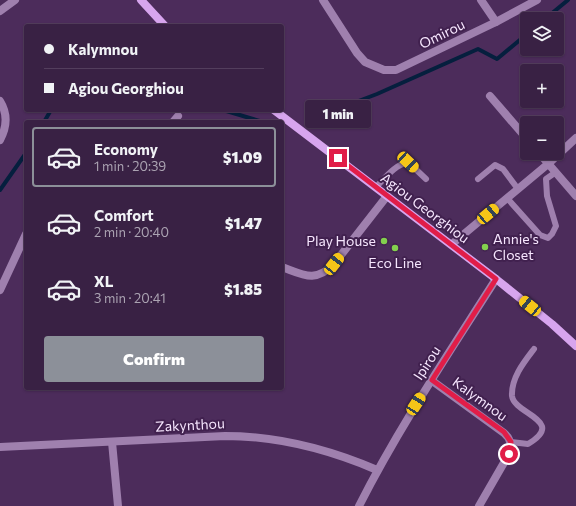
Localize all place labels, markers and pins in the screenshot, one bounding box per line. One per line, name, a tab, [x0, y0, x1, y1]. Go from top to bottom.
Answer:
place label: Annie's Closet	[493, 230, 539, 263]
place label: Play House	[306, 232, 376, 249]
marker: Play House	[379, 236, 389, 246]
marker: Annie's Closet	[480, 242, 490, 252]
marker: Eco Line	[390, 243, 400, 253]
place label: Eco Line	[368, 254, 422, 271]

